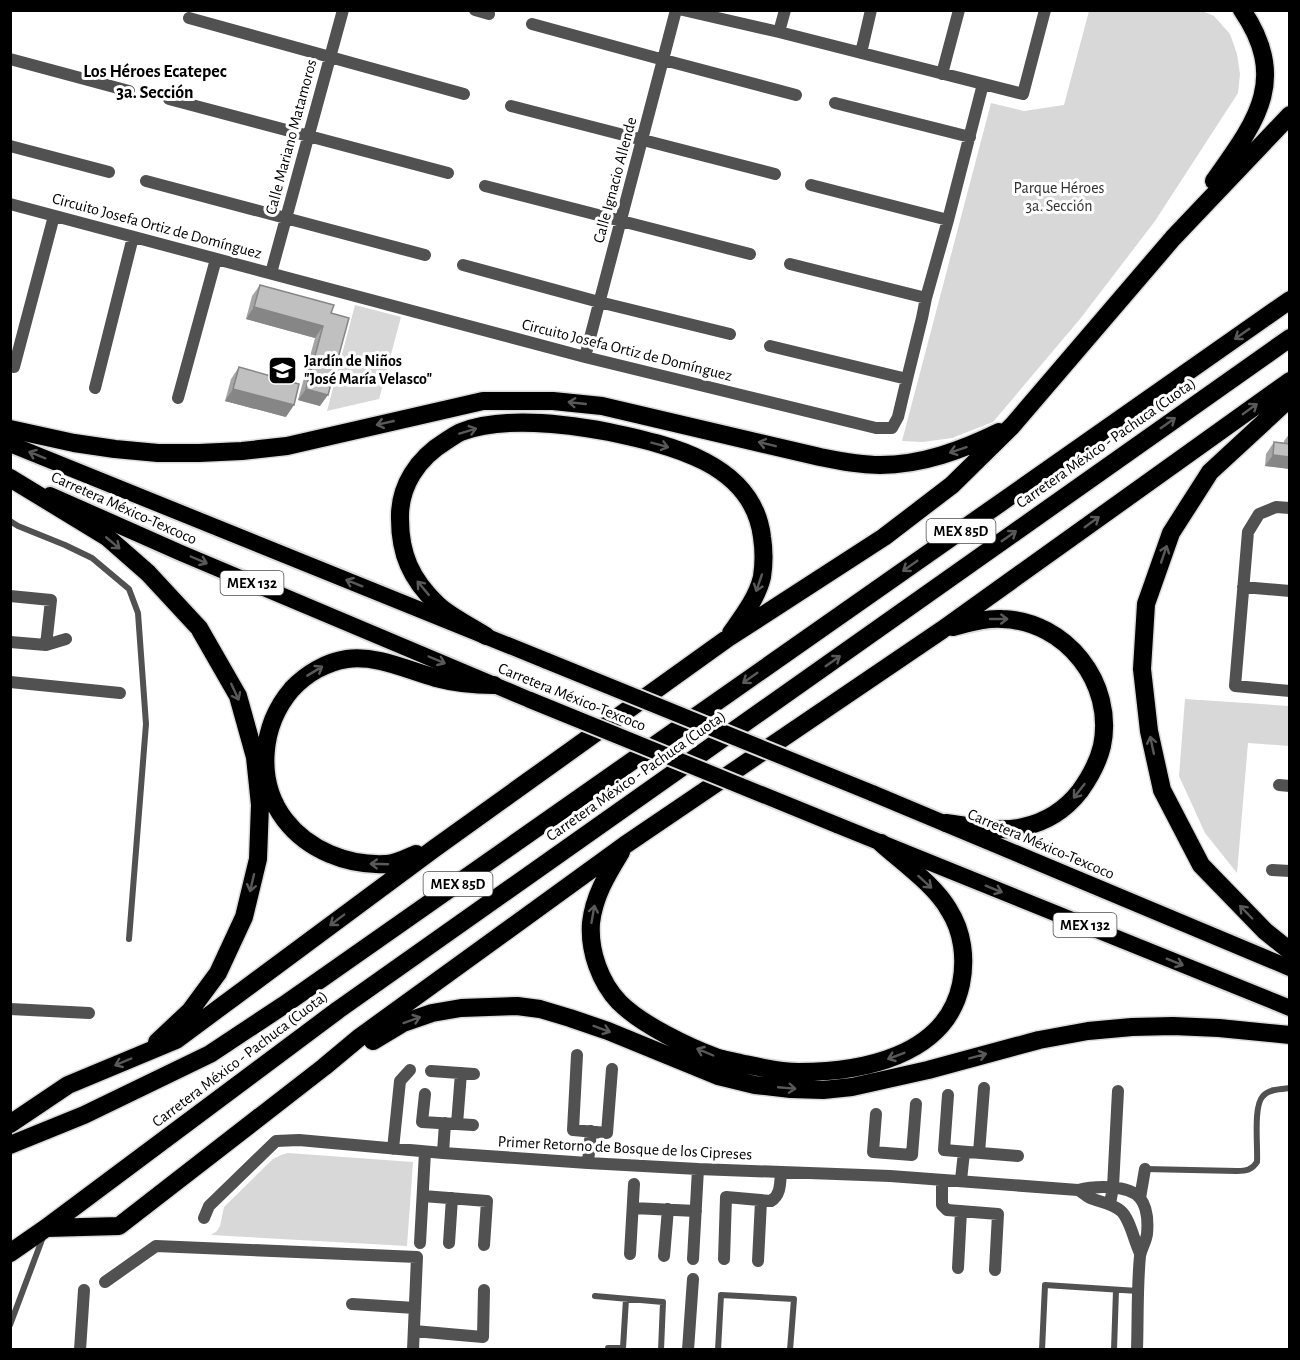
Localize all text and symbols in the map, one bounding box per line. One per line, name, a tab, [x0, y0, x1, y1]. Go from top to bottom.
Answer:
street label: Calle Mariano Matamoros	[263, 58, 319, 216]
district label: Los Héroes Ecatepec 3a. Sección	[83, 63, 227, 102]
street label: Calle Ignacio Allende	[590, 115, 640, 245]
park label: Parque Héroes 3a. Sección	[1014, 180, 1105, 214]
street label: Circuito Josefa Ortiz de Domínguez	[51, 190, 264, 262]
street label: Circuito Josefa Ortiz de Domínguez	[520, 316, 734, 384]
one-way arrow	[1234, 328, 1250, 340]
place label: Jardín de Niños "José María Velasco"	[304, 353, 432, 387]
school or university icon: Jardín de Niños "José María Velasco"	[267, 354, 299, 386]
street label: Carretera México - Pachuca (Cuota)	[1013, 375, 1199, 511]
one-way arrow	[567, 397, 587, 408]
one-way arrow	[1242, 403, 1258, 415]
one-way arrow	[1159, 417, 1175, 430]
one-way arrow	[375, 418, 394, 430]
one-way arrow	[458, 425, 477, 436]
one-way arrow	[758, 438, 777, 450]
one-way arrow	[650, 439, 669, 451]
one-way arrow	[949, 446, 968, 457]
one-way arrow	[28, 449, 46, 460]
street label: Carretera México-Texcoco	[49, 469, 199, 547]
one-way arrow	[1084, 516, 1100, 529]
road number: MEX 85D	[926, 519, 996, 543]
one-way arrow	[1000, 530, 1016, 542]
one-way arrow	[105, 536, 120, 550]
one-way arrow	[1159, 545, 1170, 564]
one-way arrow	[189, 555, 207, 566]
one-way arrow	[902, 560, 919, 572]
road number: MEX 132	[220, 571, 284, 595]
one-way arrow	[752, 574, 763, 592]
one-way arrow	[345, 577, 363, 588]
one-way arrow	[417, 580, 430, 596]
one-way arrow	[989, 613, 1009, 625]
one-way arrow	[427, 655, 445, 666]
one-way arrow	[824, 655, 840, 667]
street label: Carretera México-Texcoco	[496, 660, 648, 734]
one-way arrow	[306, 665, 323, 677]
one-way arrow	[743, 672, 759, 684]
one-way arrow	[229, 683, 241, 701]
street label: Carretera México - Pachuca (Cuota)	[543, 708, 729, 844]
one-way arrow	[1146, 736, 1157, 756]
one-way arrow	[1073, 782, 1086, 798]
street label: Carretera México-Texcoco	[965, 806, 1117, 882]
one-way arrow	[370, 858, 389, 869]
road number: MEX 85D	[424, 872, 492, 896]
one-way arrow	[246, 873, 258, 892]
one-way arrow	[917, 875, 932, 889]
one-way arrow	[984, 884, 1003, 895]
one-way arrow	[1239, 904, 1253, 919]
one-way arrow	[588, 905, 599, 925]
road number: MEX 132	[1054, 913, 1116, 937]
one-way arrow	[330, 914, 346, 926]
one-way arrow	[1165, 957, 1183, 968]
street label: Carretera México - Pachuca (Cuota)	[149, 988, 331, 1130]
one-way arrow	[402, 1013, 421, 1024]
one-way arrow	[592, 1025, 611, 1036]
one-way arrow	[696, 1046, 715, 1057]
one-way arrow	[968, 1050, 987, 1062]
one-way arrow	[887, 1051, 905, 1062]
one-way arrow	[114, 1057, 132, 1068]
one-way arrow	[776, 1083, 796, 1094]
street label: Primer Retorno de Bosque de los Cipreses	[497, 1133, 753, 1163]

